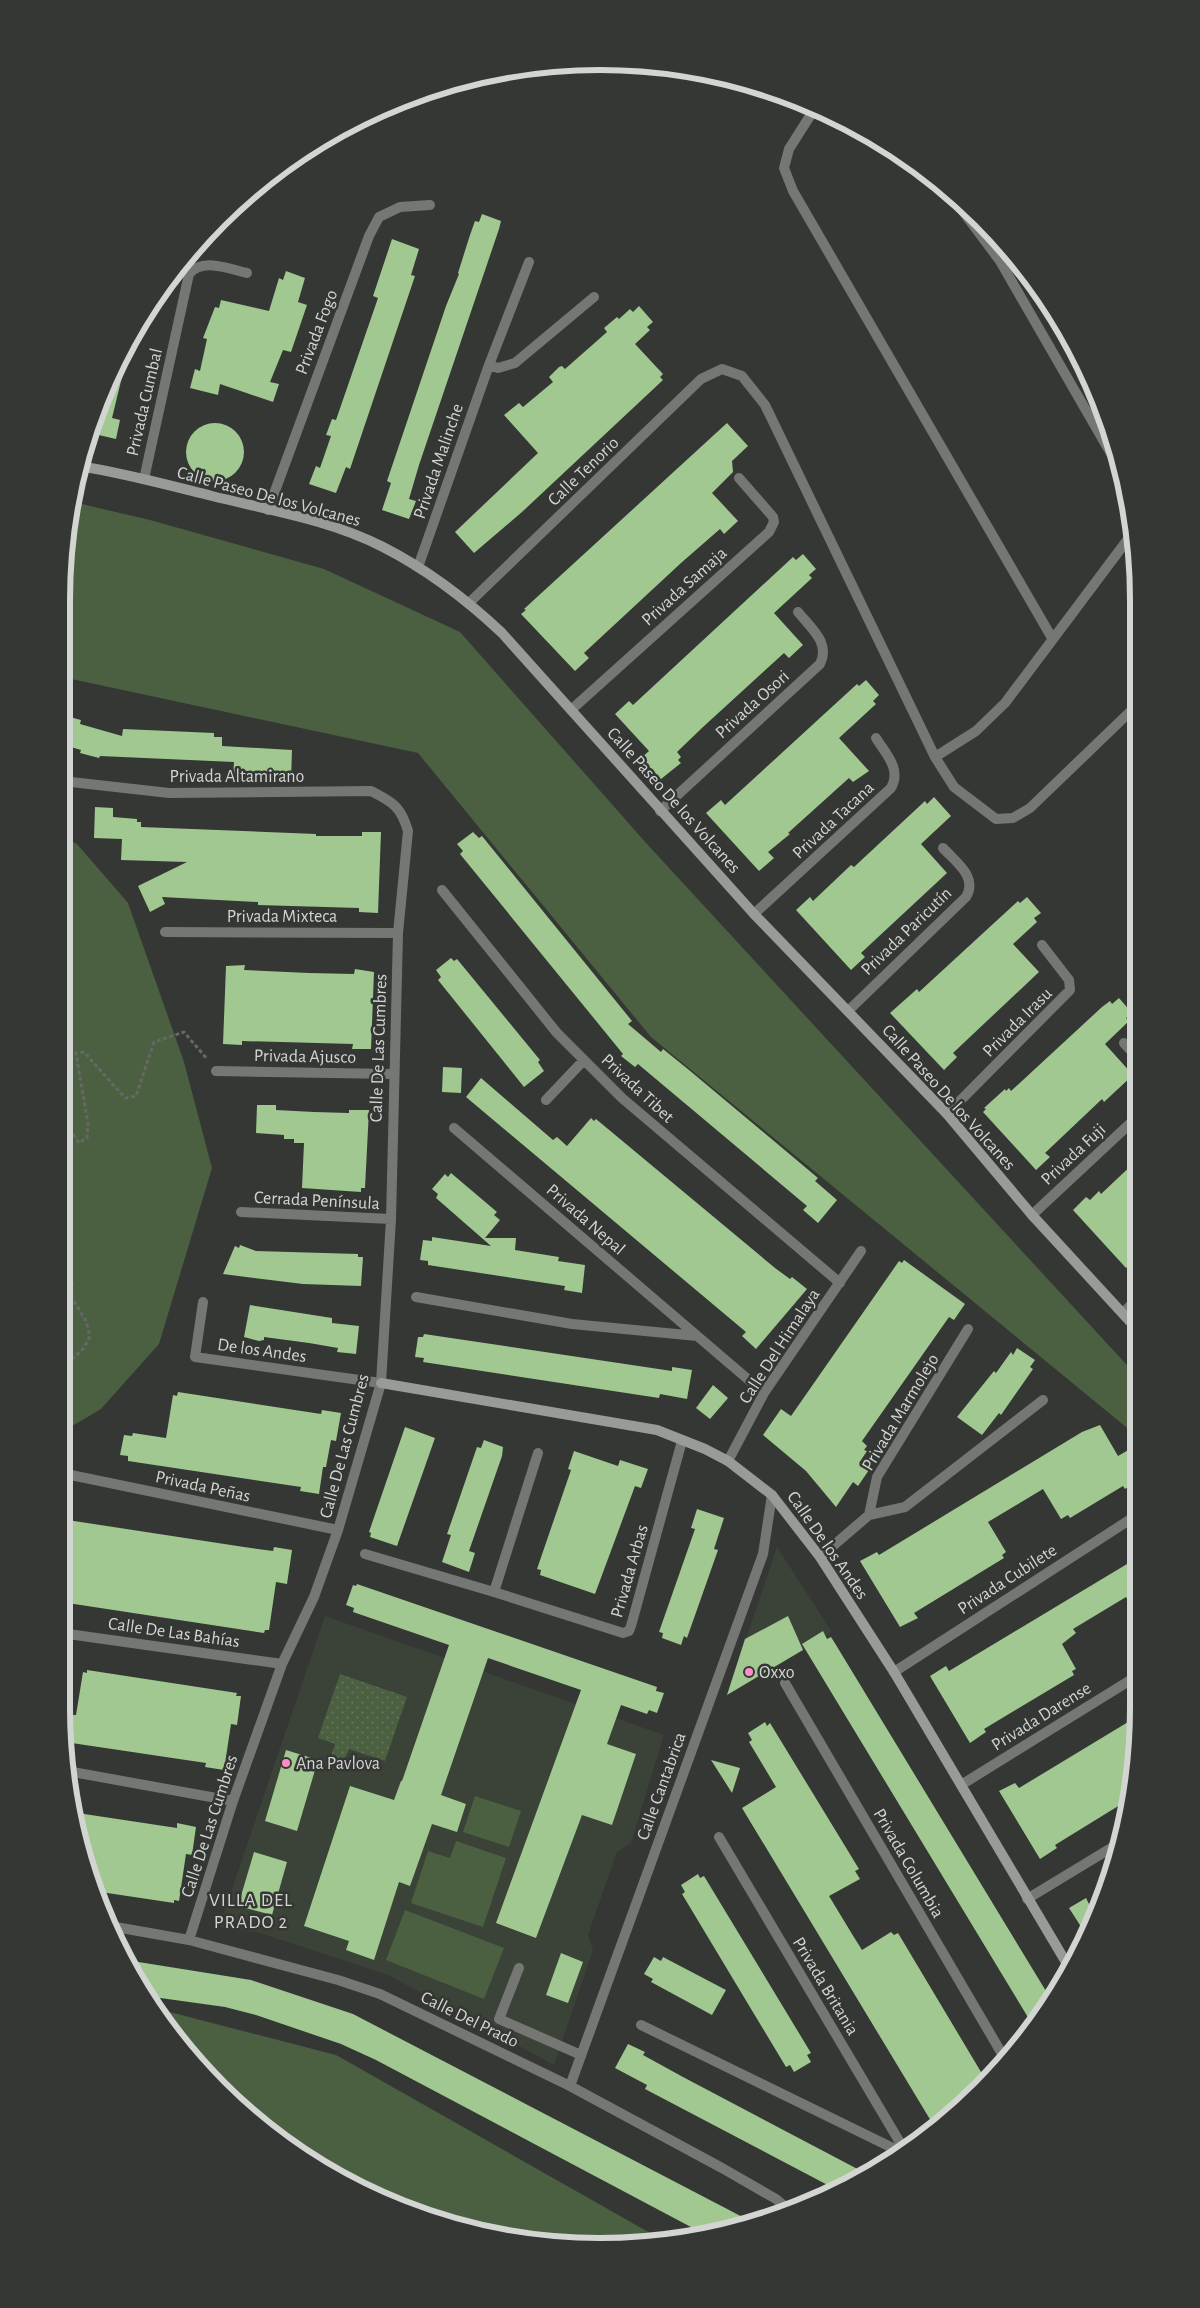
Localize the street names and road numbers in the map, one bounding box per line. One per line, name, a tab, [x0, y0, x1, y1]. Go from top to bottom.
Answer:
street label: Privada Fogo	[293, 287, 341, 377]
street label: Privada Cumbal	[124, 347, 166, 458]
street label: Privada Malinche	[411, 401, 467, 521]
street label: Calle Tenorio	[545, 434, 623, 510]
street label: Calle Paseo De los Volcanes	[175, 464, 363, 530]
street label: Privada Samaja	[639, 544, 731, 629]
street label: Privada Osori	[712, 667, 793, 742]
street label: Calle Paseo De los Volcanes	[603, 724, 743, 877]
street label: Privada Altamirano	[170, 768, 305, 786]
street label: Privada Tacana	[790, 779, 878, 863]
street label: Privada Paricutín	[858, 884, 955, 979]
street label: Privada Mixteca	[227, 908, 337, 926]
street label: Calle De Las Cumbres	[367, 974, 391, 1123]
street label: Privada Irasu	[980, 985, 1056, 1061]
street label: Calle Paseo De los Volcanes	[878, 1021, 1018, 1174]
street label: Privada Ajusco	[254, 1047, 356, 1067]
street label: Privada Tibet	[598, 1051, 677, 1127]
street label: Privada Fuji	[1038, 1121, 1109, 1189]
street label: Privada Nepal	[543, 1181, 628, 1259]
street label: Cerrada Península	[254, 1189, 380, 1213]
street label: Calle Del Himalaya	[736, 1286, 824, 1407]
street label: De los Andes	[216, 1336, 307, 1366]
street label: Privada Marmolejo	[859, 1351, 943, 1474]
street label: Calle De Las Cumbres	[317, 1372, 373, 1520]
street label: Privada Peñas	[154, 1468, 252, 1506]
street label: Calle De los Andes	[783, 1488, 871, 1603]
street label: Privada Arbas	[608, 1523, 652, 1620]
street label: Privada Cubilete	[955, 1541, 1060, 1618]
street label: Calle De Las Bahías	[107, 1615, 241, 1651]
street label: Privada Darense	[989, 1679, 1094, 1755]
street label: Calle Cantabrica	[634, 1730, 690, 1843]
street label: Calle De Las Cumbres	[178, 1753, 241, 1900]
street label: Privada Columbia	[870, 1806, 947, 1921]
street label: Privada Britania	[789, 1934, 861, 2039]
street label: Calle Del Prado	[418, 1988, 521, 2051]

